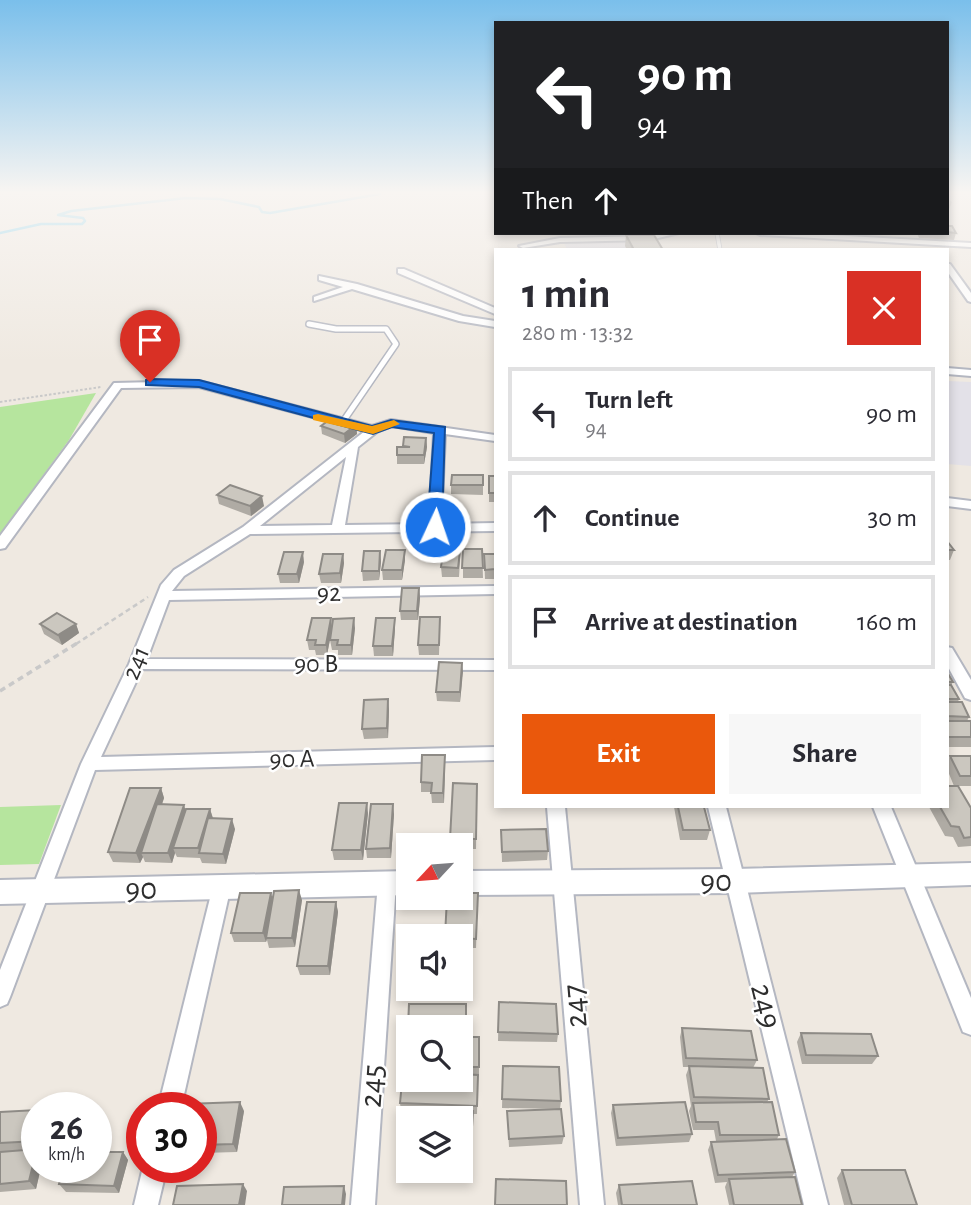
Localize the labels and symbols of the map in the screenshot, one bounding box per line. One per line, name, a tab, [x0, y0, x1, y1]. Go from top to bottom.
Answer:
pin	[120, 310, 180, 382]
position arrow	[398, 490, 472, 564]
street label: 92	[317, 580, 341, 606]
street label: 241	[118, 643, 154, 683]
street label: 90 B	[294, 651, 338, 677]
street label: 90 A	[269, 746, 315, 772]
north arrow	[396, 833, 472, 910]
street label: 90	[700, 865, 732, 897]
street label: 90	[124, 872, 158, 906]
street label: 249	[745, 980, 787, 1032]
street label: 247	[557, 983, 593, 1029]
street label: 245	[355, 1063, 389, 1109]
speed limit sign: 30	[126, 1092, 217, 1183]

